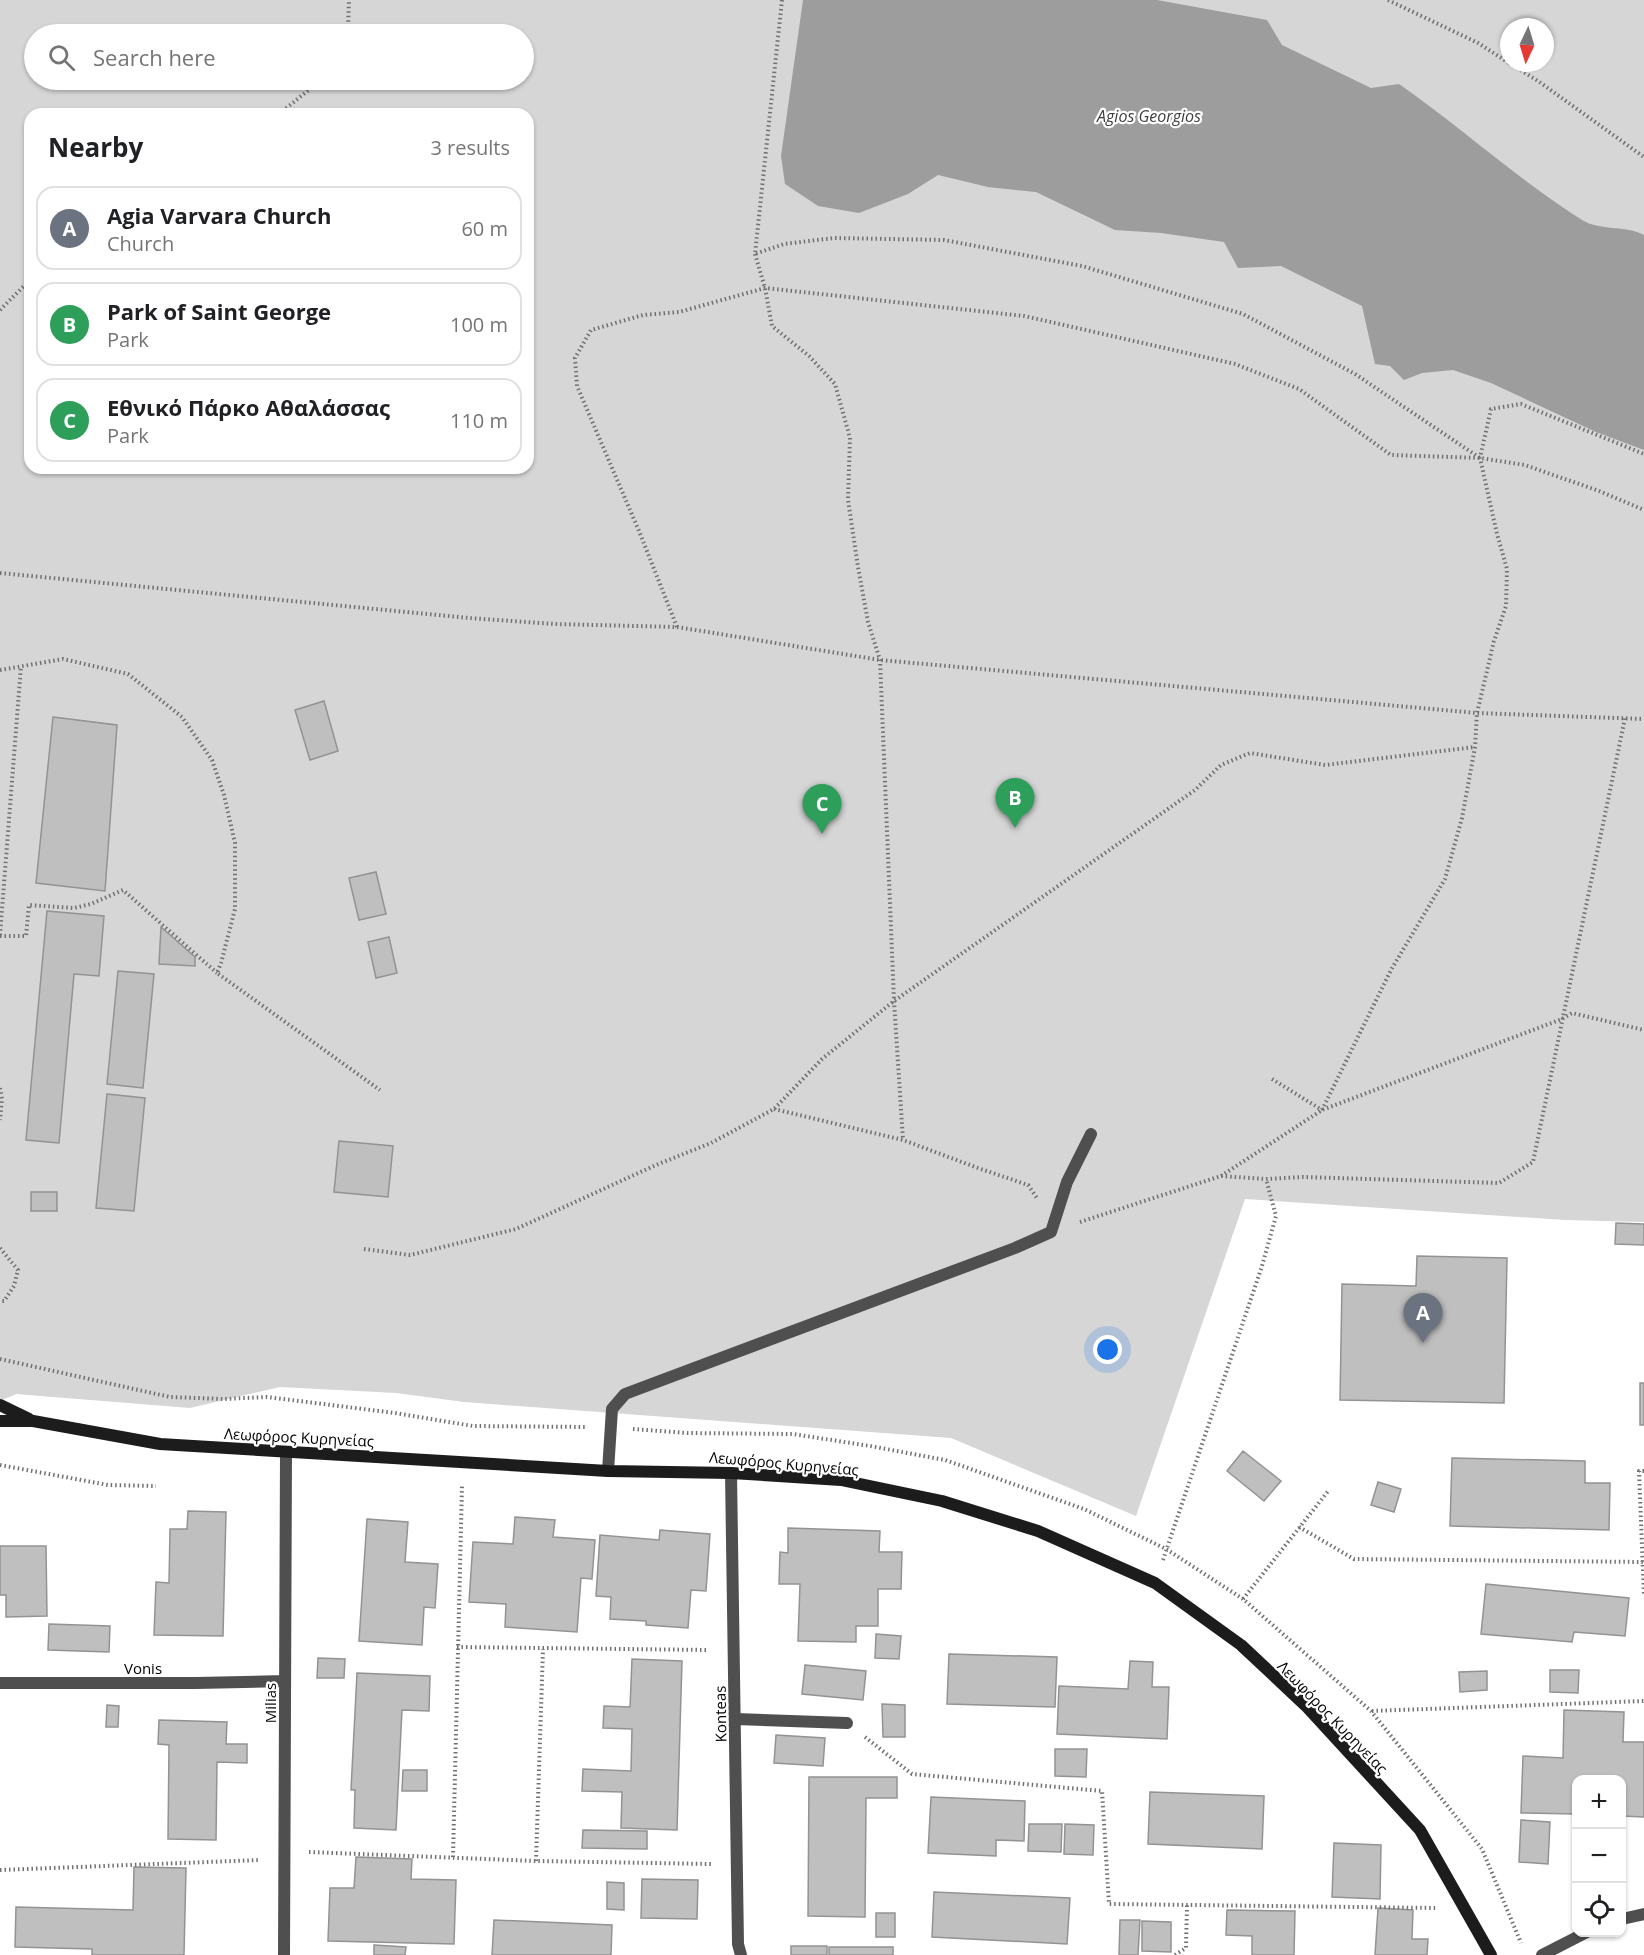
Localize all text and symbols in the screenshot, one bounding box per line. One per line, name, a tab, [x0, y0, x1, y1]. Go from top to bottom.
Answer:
north arrow	[1500, 18, 1554, 72]
search box	[24, 24, 534, 90]
icon: search	[45, 41, 78, 74]
text: Search here	[93, 42, 216, 72]
water label: Agios Georgios	[1096, 105, 1201, 127]
text: Nearby	[48, 129, 143, 165]
text: 3 results	[430, 134, 510, 161]
text: Agia Varvara Church	[107, 200, 331, 230]
text: A	[63, 215, 76, 242]
text: 60 m	[461, 215, 508, 242]
text: Church	[107, 230, 174, 257]
text: Park of Saint George	[107, 296, 331, 326]
text: B	[63, 311, 76, 338]
text: 100 m	[450, 311, 508, 338]
text: Park	[107, 326, 149, 353]
text: Εθνικό Πάρκο Αθαλάσσας	[107, 392, 390, 422]
text: C	[63, 407, 76, 434]
text: 110 m	[450, 407, 508, 434]
text: Park	[107, 422, 149, 449]
pin: B	[996, 778, 1034, 828]
pin: C	[802, 784, 842, 834]
pin: A	[1404, 1294, 1442, 1343]
your location	[1093, 1335, 1122, 1364]
street label: Λεωφόρος Κυρηνείας	[224, 1423, 374, 1451]
street label: Λεωφόρος Κυρηνείας	[708, 1446, 860, 1480]
street label: Λεωφόρος Κυρηνείας	[1274, 1656, 1392, 1778]
street label: Vonis	[124, 1658, 162, 1678]
street label: Milias	[260, 1683, 280, 1723]
street label: Konteas	[710, 1685, 730, 1743]
map controls	[1572, 1775, 1626, 1937]
button: +	[1572, 1775, 1626, 1829]
button: −	[1572, 1829, 1626, 1883]
button: locate	[1572, 1883, 1626, 1937]

